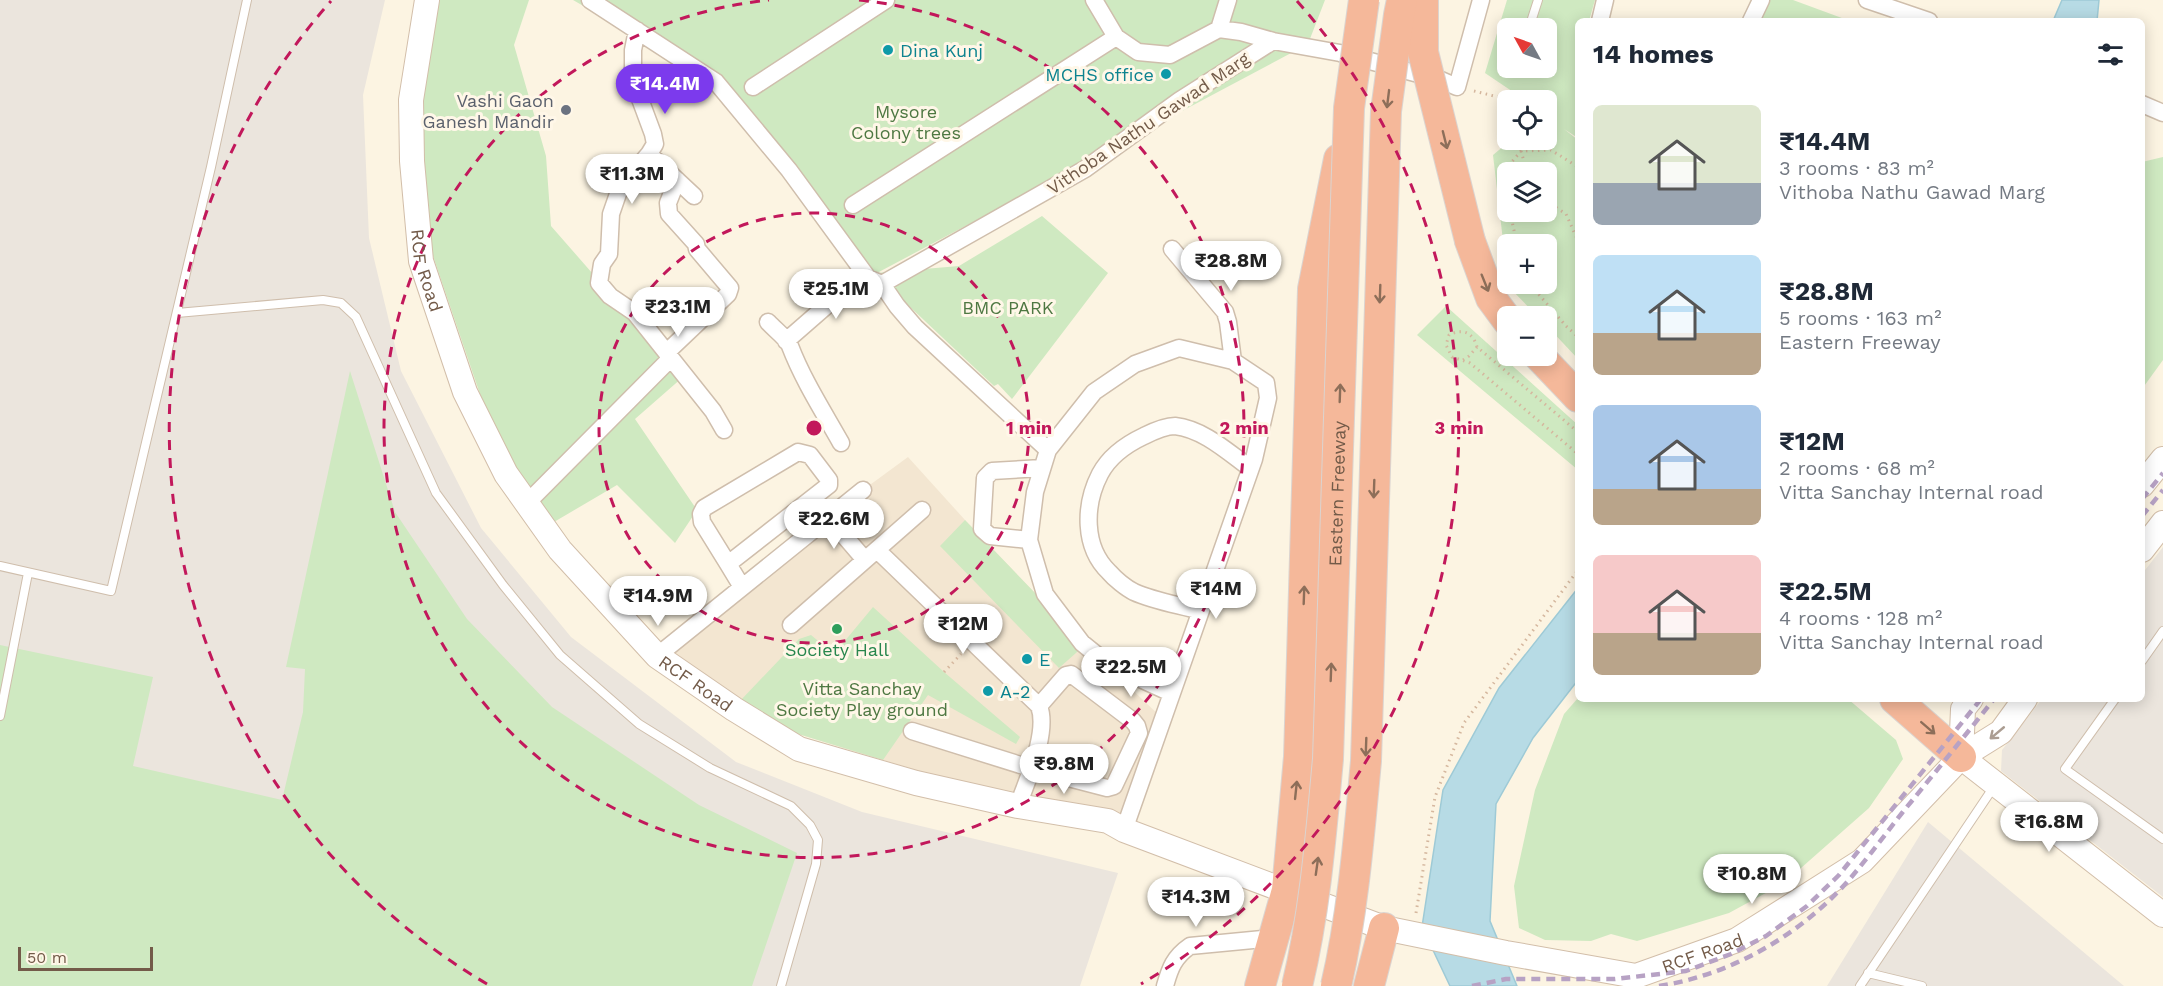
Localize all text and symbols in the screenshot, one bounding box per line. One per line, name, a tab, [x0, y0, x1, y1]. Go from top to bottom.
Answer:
north arrow	[1497, 18, 1557, 78]
map controls	[1497, 18, 1557, 366]
icon: filters	[2094, 38, 2127, 71]
text: 14 homes	[1593, 39, 1714, 69]
place label: Dina Kunj	[900, 40, 983, 61]
marker: Dina Kunj	[881, 43, 895, 57]
street label: Vithoba Nathu Gawad Marg	[1043, 47, 1253, 199]
pin: ₹14.4M	[616, 64, 714, 115]
place label: MCHS office	[1045, 64, 1154, 85]
marker: MCHS office	[1159, 67, 1173, 81]
text: ₹14.4M	[630, 71, 700, 95]
one-way arrow	[1382, 89, 1393, 109]
place label: Vashi Gaon Ganesh Mandir	[422, 90, 554, 132]
button: locate	[1497, 90, 1557, 150]
park label: Mysore Colony trees	[851, 101, 961, 143]
marker: Vashi Gaon Ganesh Mandir	[559, 103, 573, 117]
text: ₹14.4M	[1779, 126, 1870, 156]
icon: home	[1641, 129, 1713, 201]
one-way arrow	[1439, 130, 1451, 149]
pin: ₹11.3M	[583, 154, 681, 205]
text: 3 rooms · 83 m²	[1779, 156, 1934, 180]
text: ₹11.3M	[599, 161, 665, 185]
button: layers	[1497, 162, 1557, 222]
text: Vithoba Nathu Gawad Marg	[1779, 180, 2045, 204]
street label: RCF Road	[408, 228, 448, 314]
button: +	[1497, 234, 1557, 294]
pin: ₹28.8M	[1182, 241, 1280, 292]
text: ₹28.8M	[1194, 248, 1268, 272]
pin: ₹25.1M	[787, 269, 885, 320]
one-way arrow	[1480, 274, 1491, 292]
text: ₹25.1M	[803, 276, 869, 300]
text: ₹28.8M	[1779, 276, 1874, 306]
icon: home	[1641, 279, 1713, 351]
one-way arrow	[1375, 284, 1386, 304]
pin: ₹23.1M	[629, 287, 727, 338]
text: ₹23.1M	[645, 294, 711, 318]
park label: BMC PARK	[962, 297, 1054, 318]
button: −	[1497, 306, 1557, 366]
text: 5 rooms · 163 m²	[1779, 306, 1941, 330]
text: Eastern Freeway	[1779, 330, 1941, 354]
one-way arrow	[1334, 384, 1345, 404]
text: 1 min	[1006, 417, 1052, 438]
text: 2 min	[1219, 417, 1269, 438]
text: 3 min	[1434, 417, 1484, 438]
centre of rings	[804, 418, 824, 438]
street label: Eastern Freeway	[1324, 420, 1349, 567]
text: ₹12M	[1779, 426, 1845, 456]
icon: home	[1641, 429, 1713, 501]
text: 2 rooms · 68 m²	[1779, 456, 1935, 480]
one-way arrow	[1369, 479, 1380, 498]
text: Vitta Sanchay Internal road	[1779, 480, 2044, 504]
pin: ₹22.6M	[785, 499, 883, 550]
text: ₹22.6M	[798, 506, 870, 530]
pin: ₹14M	[1180, 569, 1252, 620]
pin: ₹14.9M	[609, 576, 707, 627]
text: ₹14M	[1190, 576, 1242, 600]
text: ₹22.5M	[1779, 576, 1872, 606]
icon: home	[1641, 579, 1713, 651]
text: ₹14.9M	[623, 583, 693, 607]
one-way arrow	[1299, 586, 1310, 606]
pin: ₹12M	[927, 604, 999, 655]
text: 4 rooms · 128 m²	[1779, 606, 1942, 630]
text: ₹12M	[938, 611, 988, 635]
marker: Society Hall	[830, 622, 844, 636]
text: Vitta Sanchay Internal road	[1779, 630, 2044, 654]
place label: Society Hall	[785, 639, 890, 660]
pin: ₹22.5M	[1082, 647, 1180, 698]
place label: E	[1039, 649, 1050, 670]
street label: RCF Road	[655, 650, 737, 716]
marker: E	[1020, 652, 1034, 666]
text: ₹22.5M	[1095, 654, 1167, 678]
one-way arrow	[1325, 662, 1337, 682]
park label: Vitta Sanchay Society Play ground	[776, 678, 948, 720]
place label: A-2	[1000, 681, 1030, 702]
marker: A-2	[981, 684, 995, 698]
one-way arrow	[1920, 721, 1935, 735]
one-way arrow	[1989, 726, 2005, 739]
one-way arrow	[1360, 736, 1372, 756]
pin: ₹9.8M	[1022, 744, 1106, 795]
text: ₹9.8M	[1034, 751, 1094, 775]
one-way arrow	[1291, 781, 1302, 801]
pin: ₹16.8M	[2000, 802, 2098, 853]
text: ₹16.8M	[2014, 809, 2084, 833]
pin: ₹10.8M	[1703, 854, 1801, 905]
one-way arrow	[1312, 857, 1323, 877]
text: ₹10.8M	[1717, 861, 1787, 885]
pin: ₹14.3M	[1147, 877, 1245, 928]
text: ₹14.3M	[1161, 884, 1231, 908]
street label: RCF Road	[1659, 928, 1746, 977]
scale bar	[18, 944, 153, 972]
text: 50 m	[27, 948, 67, 967]

